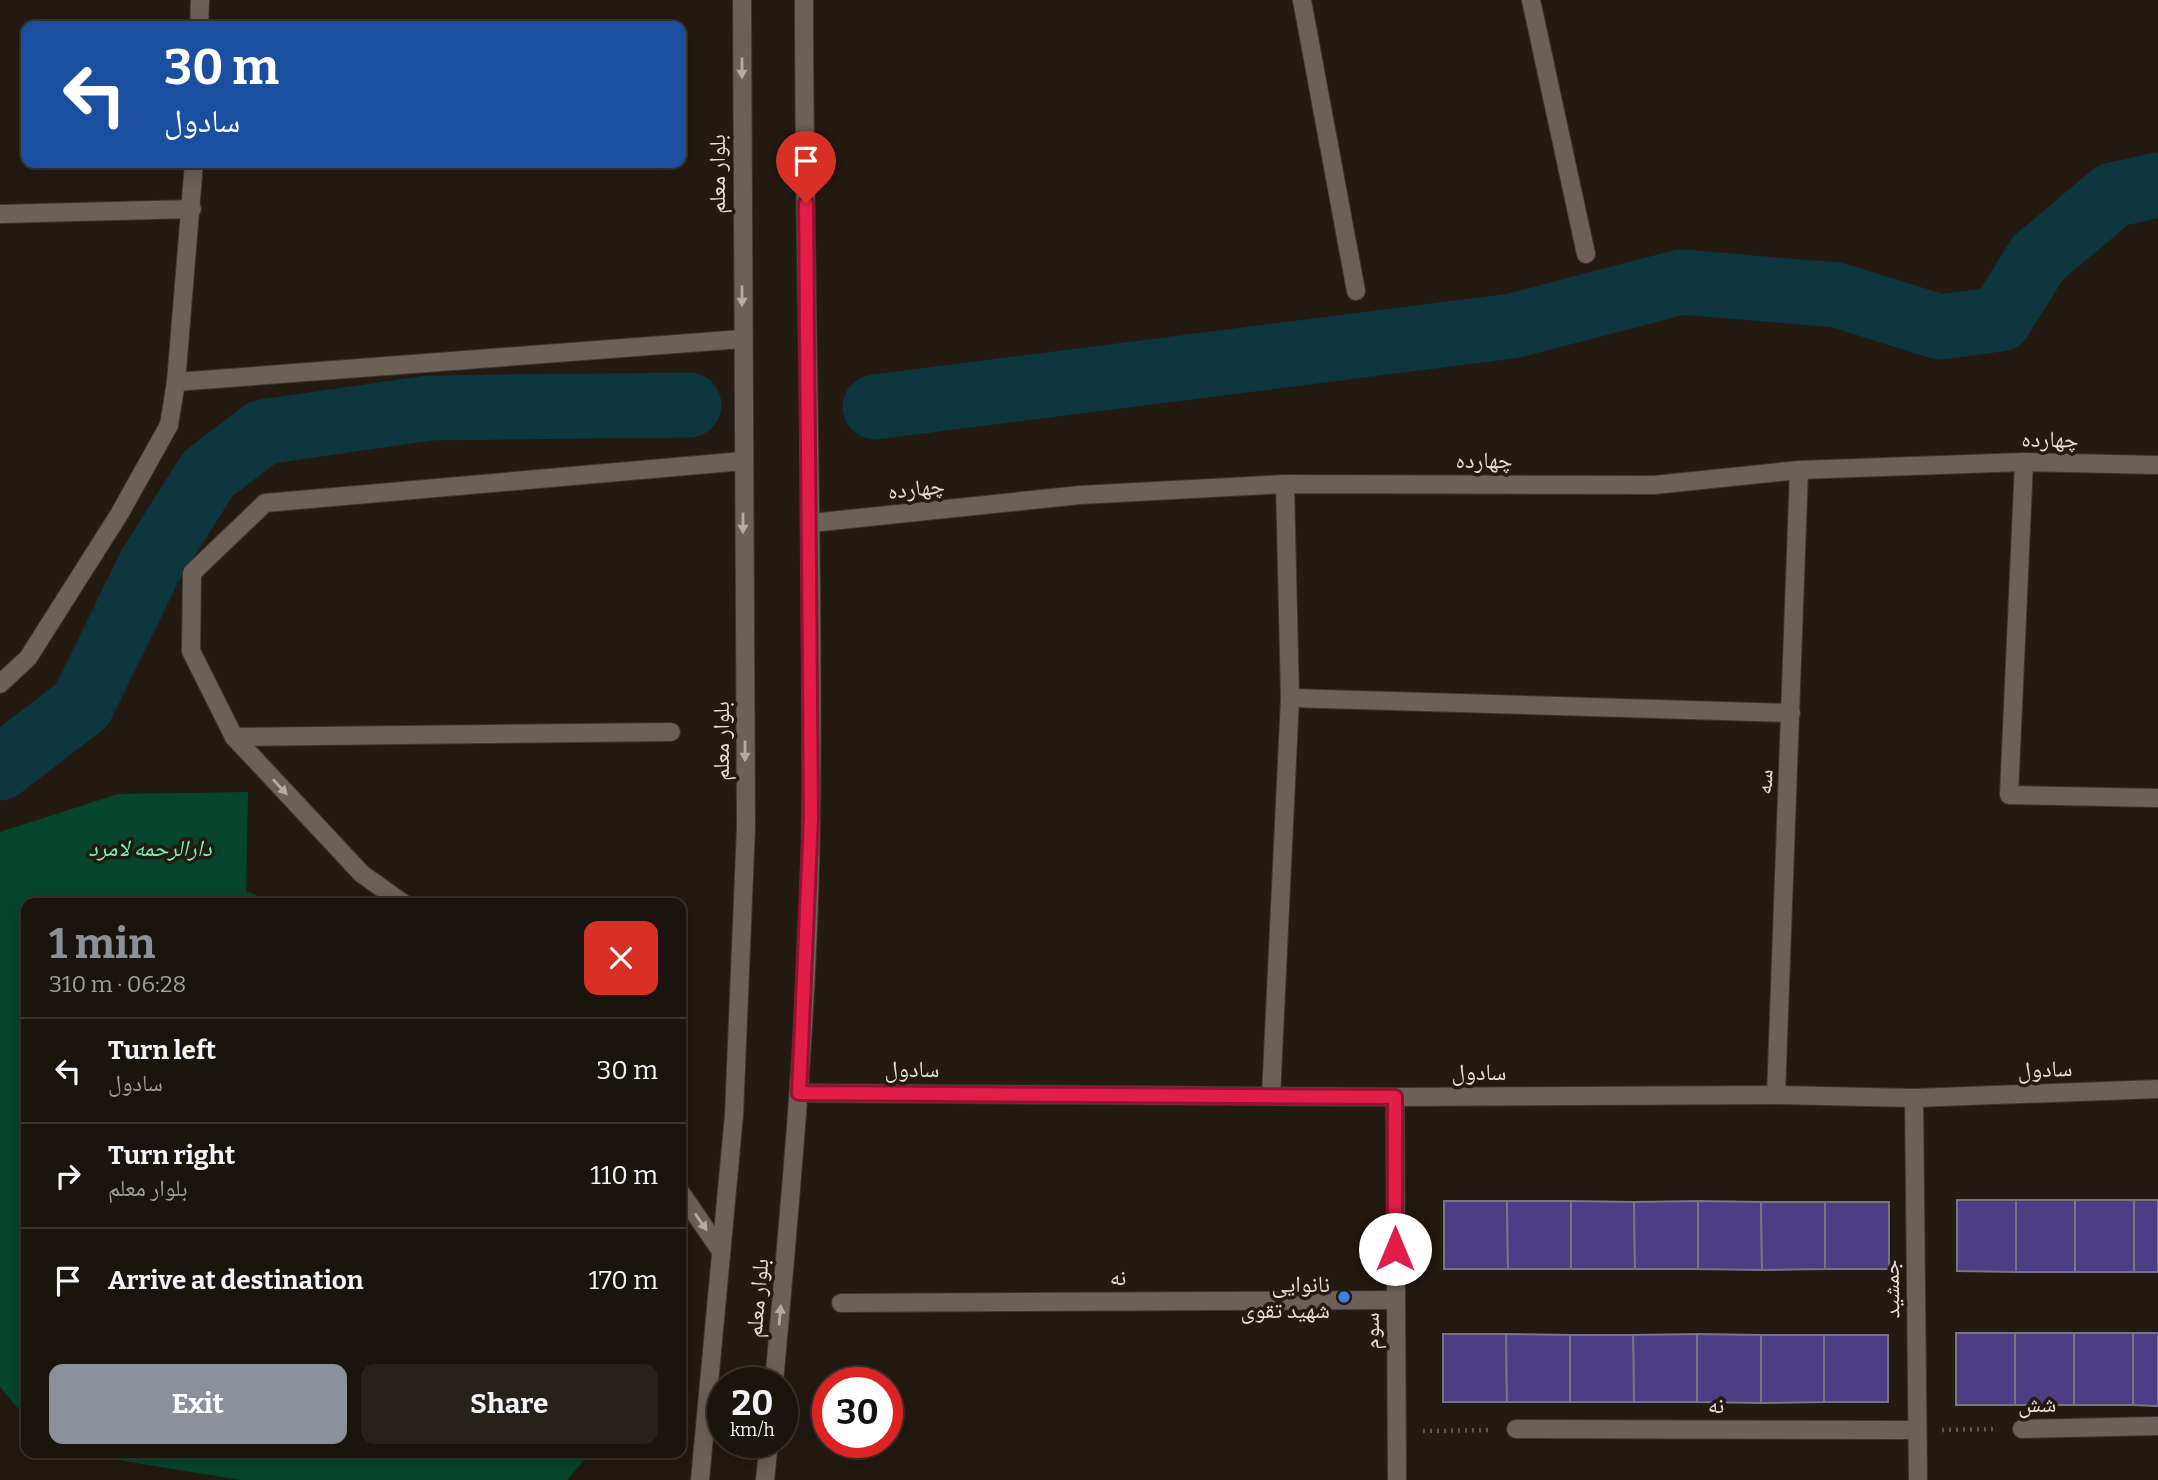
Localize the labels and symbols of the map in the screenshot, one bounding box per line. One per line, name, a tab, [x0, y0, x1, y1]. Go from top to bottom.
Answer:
one-way arrow	[736, 57, 748, 79]
pin	[776, 131, 836, 203]
street label: بلوار معلم	[703, 134, 733, 214]
one-way arrow	[736, 285, 748, 307]
street label: چهارده	[2021, 425, 2079, 453]
street label: چهارده	[1456, 446, 1513, 474]
street label: چهارده	[886, 471, 946, 505]
one-way arrow	[738, 512, 749, 534]
street label: بلوار معلم	[707, 701, 737, 781]
one-way arrow	[739, 740, 751, 762]
street label: سه	[1750, 769, 1778, 795]
one-way arrow	[272, 778, 288, 795]
park label: دارالرحمه لامرد	[88, 834, 212, 862]
street label: سادول	[2017, 1054, 2073, 1084]
street label: سادول	[885, 1055, 939, 1083]
street label: سادول	[1452, 1058, 1506, 1086]
position arrow	[1358, 1212, 1432, 1286]
one-way arrow	[694, 1213, 708, 1231]
street label: بلوار معلم	[740, 1257, 776, 1339]
street label: جمشید	[1876, 1259, 1906, 1319]
street label: نه	[1110, 1263, 1126, 1291]
place label: نانوایی شهید تقوی	[1241, 1270, 1330, 1324]
marker: نانوایی شهید تقوی	[1336, 1289, 1352, 1305]
one-way arrow	[775, 1303, 786, 1325]
street label: سوم	[1357, 1312, 1387, 1350]
speed limit sign: 30	[812, 1367, 903, 1458]
street label: شش	[2017, 1390, 2057, 1418]
street label: نه	[1708, 1391, 1724, 1419]

